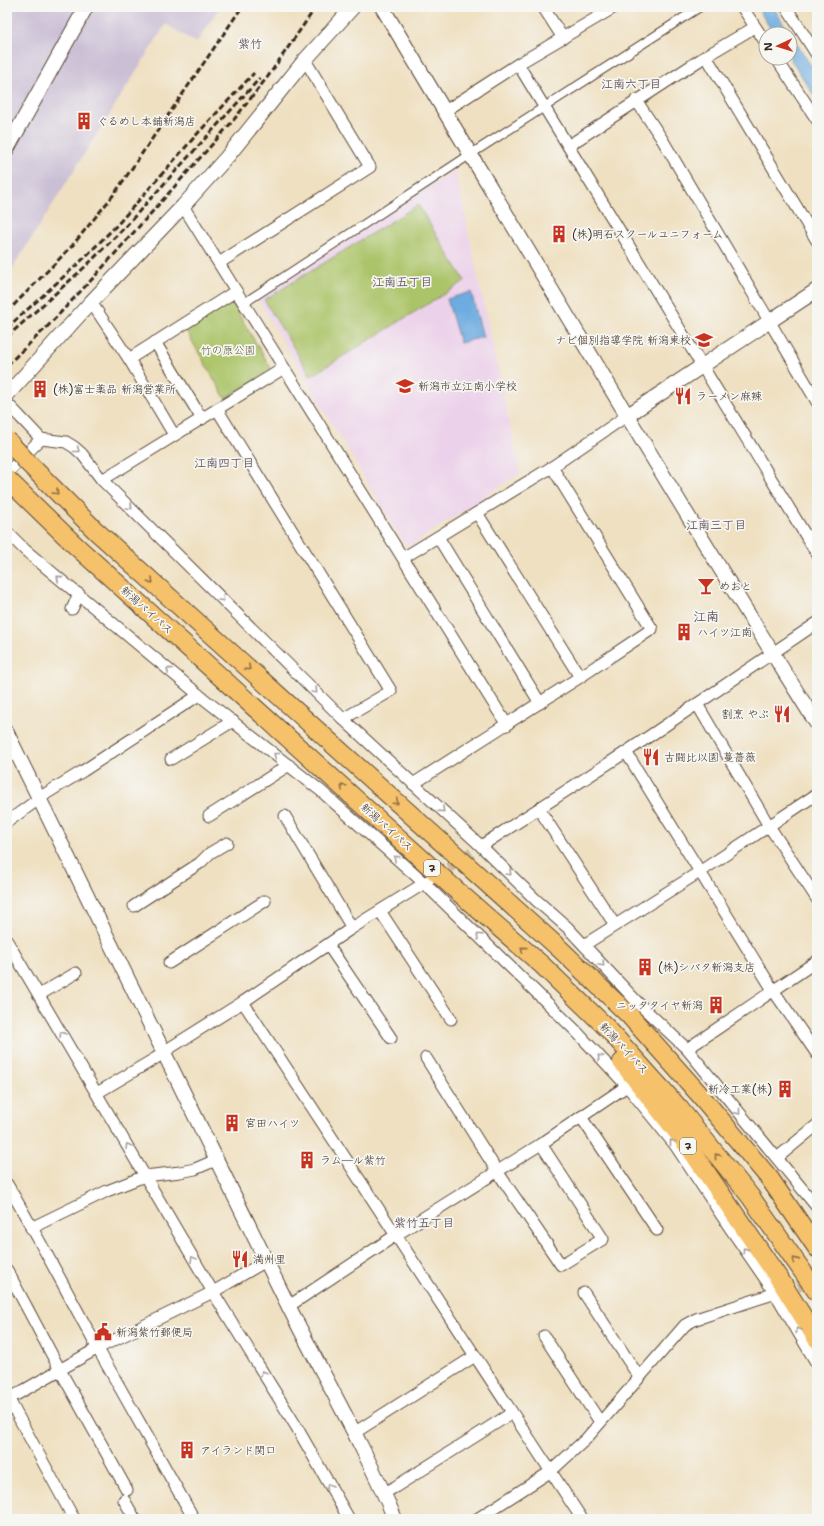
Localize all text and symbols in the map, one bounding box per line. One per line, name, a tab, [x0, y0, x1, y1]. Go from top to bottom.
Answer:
north arrow	[758, 26, 798, 66]
district label: 紫竹	[238, 36, 262, 52]
text: N	[761, 42, 776, 52]
district label: 江南六丁目	[601, 76, 661, 92]
building icon: ぐるめし本舗新潟店	[74, 111, 94, 131]
place label: ぐるめし本舗新潟店	[97, 114, 196, 129]
building icon: (株)明石スクールユニフォーム	[549, 224, 569, 244]
place label: (株)明石スクールユニフォーム	[572, 227, 723, 242]
district label: 江南五丁目	[372, 274, 432, 290]
school or university icon: ナビ個別指導学院 新潟東校	[694, 330, 714, 350]
place label: ナビ個別指導学院 新潟東校	[555, 333, 691, 348]
park label: 竹の原公園	[201, 343, 256, 358]
school or university icon: 新潟市立江南小学校	[395, 376, 415, 396]
building icon: (株)富士薬品 新潟営業所	[30, 379, 50, 399]
place label: 新潟市立江南小学校	[418, 379, 517, 394]
place label: (株)富士薬品 新潟営業所	[53, 382, 176, 397]
restaurant icon: ラーメン麻辣	[673, 386, 693, 406]
place label: ラーメン麻辣	[696, 389, 762, 404]
one-way arrow	[72, 445, 79, 452]
district label: 江南四丁目	[194, 455, 254, 471]
one-way arrow	[51, 487, 59, 495]
one-way arrow	[125, 502, 133, 510]
district label: 江南三丁目	[686, 517, 746, 533]
one-way arrow	[56, 575, 63, 582]
one-way arrow	[146, 576, 154, 583]
bar icon: めおと	[696, 576, 716, 596]
place label: めおと	[719, 579, 752, 594]
street label: 新潟バイパス	[117, 583, 176, 638]
one-way arrow	[217, 594, 225, 602]
district label: 江南	[693, 608, 719, 625]
building icon: ハイツ江南	[674, 622, 694, 642]
place label: ハイツ江南	[697, 625, 752, 640]
one-way arrow	[243, 663, 251, 670]
one-way arrow	[167, 667, 174, 674]
one-way arrow	[310, 686, 318, 694]
restaurant icon: 割烹 やぶ	[772, 704, 792, 724]
place label: 割烹 やぶ	[722, 707, 769, 722]
restaurant icon: 古闘比以園 蔓薔薇	[641, 747, 661, 767]
place label: 古闘比以園 蔓薔薇	[664, 750, 756, 765]
one-way arrow	[273, 753, 281, 760]
one-way arrow	[340, 785, 348, 792]
one-way arrow	[392, 797, 399, 804]
street label: 新潟バイパス	[357, 800, 416, 855]
one-way arrow	[438, 806, 445, 813]
one-way arrow	[393, 856, 401, 863]
road number: 7	[424, 860, 440, 876]
one-way arrow	[504, 868, 512, 876]
one-way arrow	[476, 934, 483, 941]
one-way arrow	[520, 946, 528, 953]
building icon: (株)シバタ新潟支店	[635, 957, 655, 977]
one-way arrow	[597, 959, 605, 967]
place label: (株)シバタ新潟支店	[658, 960, 755, 975]
building icon: ニッタタイヤ新潟	[706, 995, 726, 1015]
place label: ニッタタイヤ新潟	[616, 998, 703, 1013]
street label: 新潟バイパス	[596, 1019, 652, 1078]
one-way arrow	[59, 1031, 67, 1038]
one-way arrow	[598, 1055, 605, 1062]
building icon: 新冷工業(株)	[775, 1079, 795, 1099]
place label: 新冷工業(株)	[708, 1082, 772, 1097]
one-way arrow	[734, 1107, 741, 1115]
building icon: 宮田ハイツ	[222, 1113, 242, 1133]
place label: 宮田ハイツ	[245, 1116, 300, 1131]
road number: 7	[680, 1138, 696, 1154]
one-way arrow	[670, 1140, 677, 1147]
one-way arrow	[125, 1143, 132, 1151]
building icon: ラム―ル紫竹	[297, 1150, 317, 1170]
place label: ラム―ル紫竹	[320, 1153, 386, 1168]
one-way arrow	[715, 1153, 722, 1160]
district label: 紫竹五丁目	[394, 1215, 454, 1231]
one-way arrow	[742, 1247, 750, 1254]
restaurant icon: 満州里	[230, 1249, 250, 1269]
place label: 満州里	[253, 1252, 286, 1267]
one-way arrow	[191, 1256, 198, 1263]
one-way arrow	[792, 1257, 800, 1264]
public building icon: 新潟紫竹郵便局	[93, 1322, 113, 1342]
place label: 新潟紫竹郵便局	[116, 1325, 193, 1340]
one-way arrow	[795, 1327, 802, 1334]
one-way arrow	[261, 1370, 268, 1377]
building icon: アイランド関口	[177, 1440, 197, 1460]
place label: アイランド関口	[200, 1443, 276, 1458]
one-way arrow	[326, 1482, 334, 1490]

